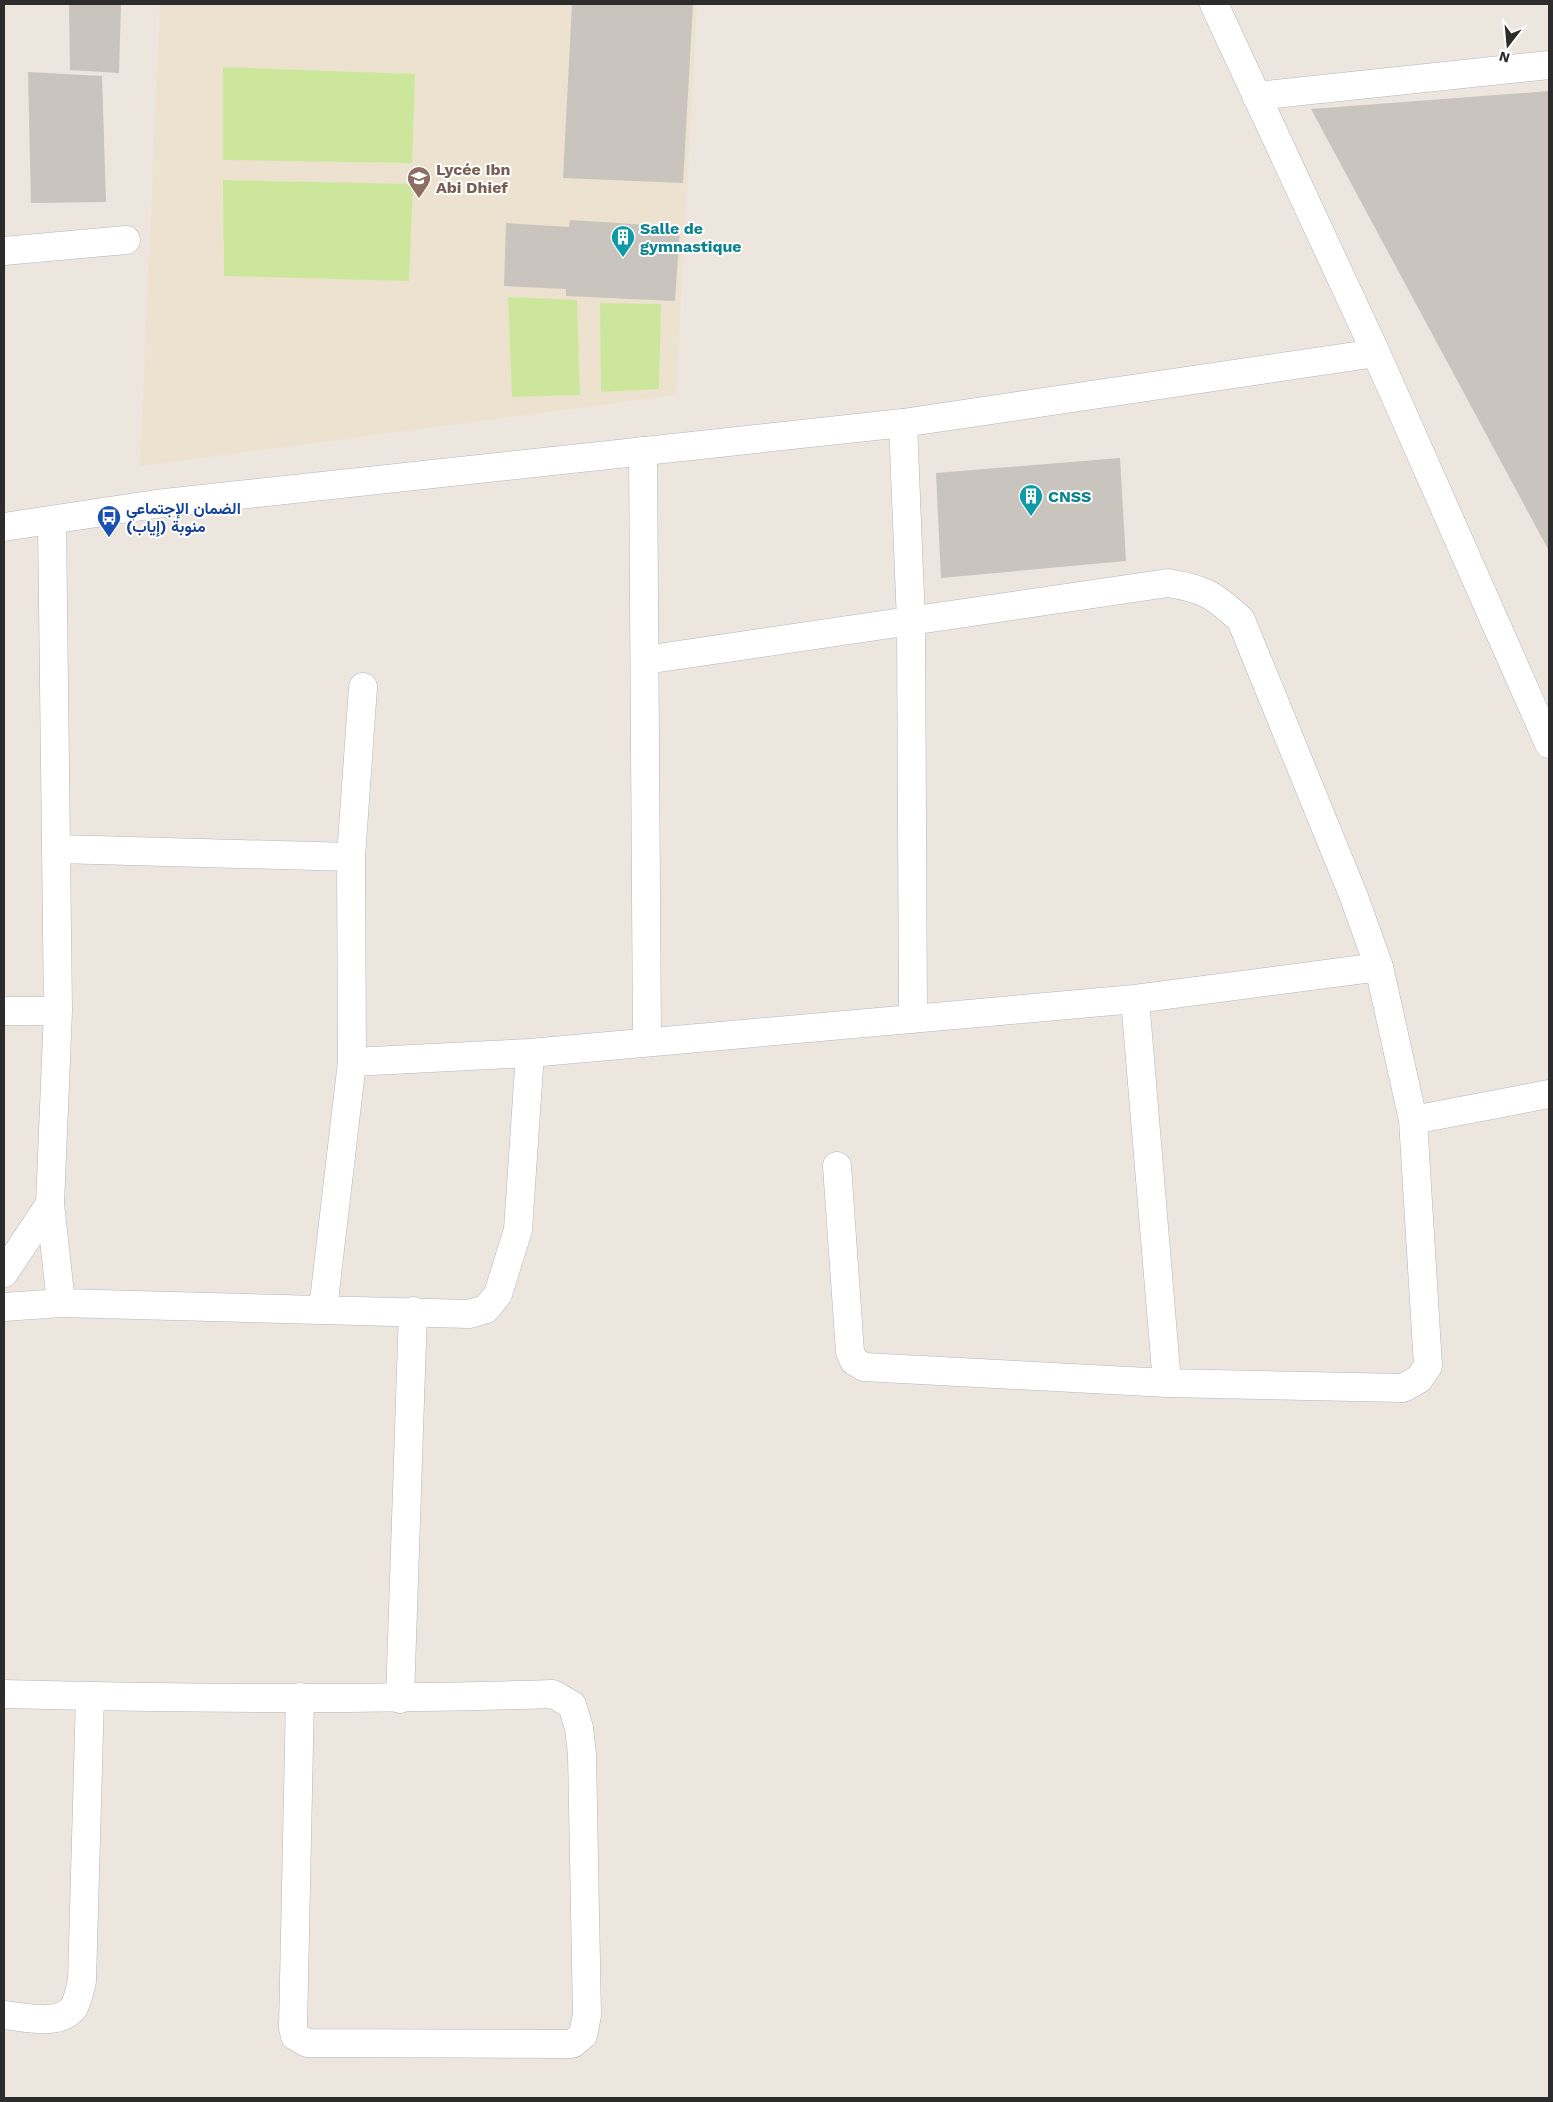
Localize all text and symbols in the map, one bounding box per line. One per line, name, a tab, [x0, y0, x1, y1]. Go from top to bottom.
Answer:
north arrow	[1483, 20, 1533, 70]
text: N	[1497, 48, 1512, 67]
place label: Lycée Ibn Abi Dhief	[436, 160, 510, 197]
school or university icon: Lycée Ibn Abi Dhief	[406, 165, 432, 199]
place label: Salle de gymnastique	[640, 219, 742, 256]
building icon: Salle de gymnastique	[610, 224, 636, 258]
building icon: CNSS	[1018, 483, 1044, 517]
place label: CNSS	[1048, 487, 1091, 506]
place label: الضمان الإجتماعي منوبة (إياب)	[126, 499, 241, 537]
bus stop icon: الضمان الإجتماعي منوبة (إياب)	[96, 504, 122, 538]

